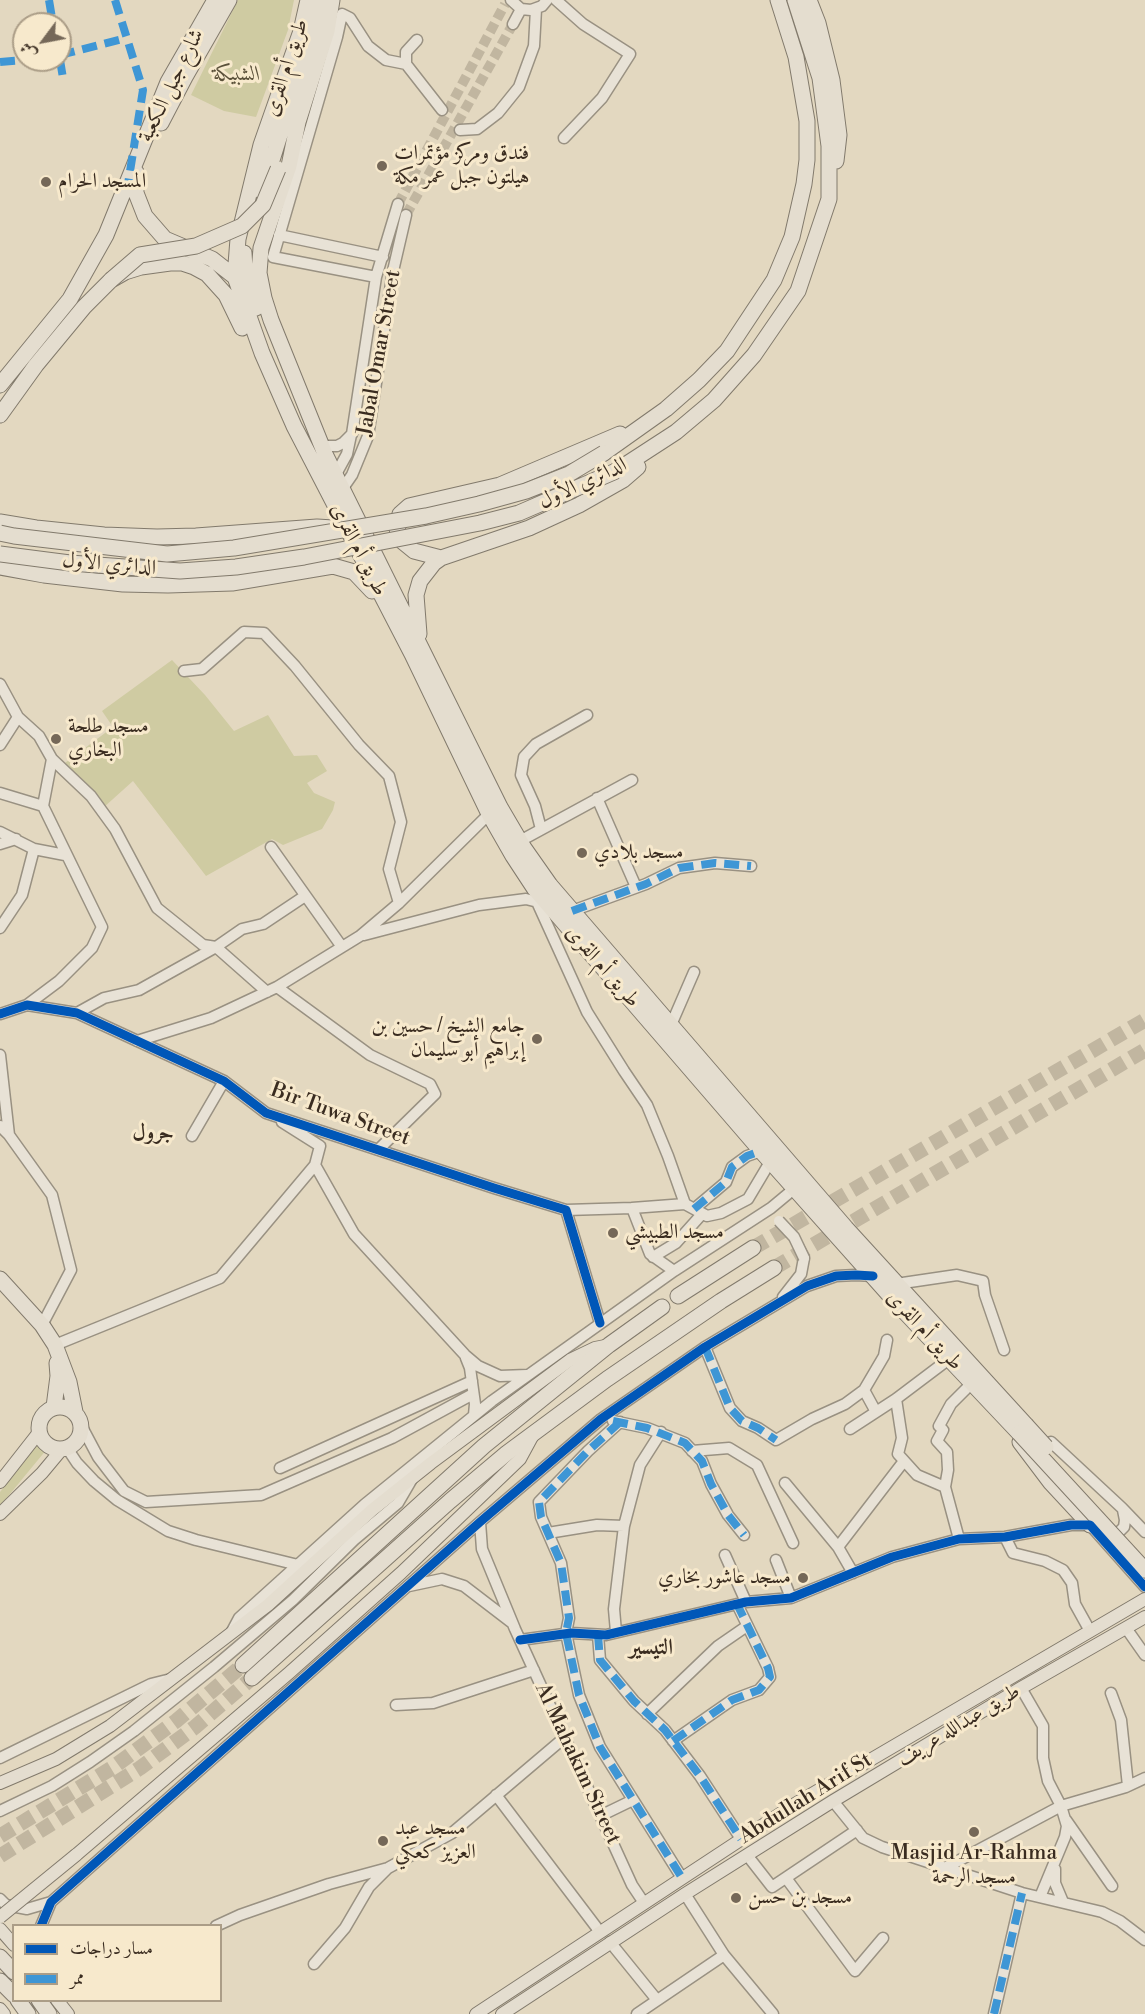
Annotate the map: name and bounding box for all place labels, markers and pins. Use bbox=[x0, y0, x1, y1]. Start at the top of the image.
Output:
place label: فندق ومركز مؤتمرات هيلتون جبل عمر مكة bbox=[394, 141, 529, 191]
marker: فندق ومركز مؤتمرات هيلتون جبل عمر مكة bbox=[375, 159, 389, 173]
place label: المسجد الحرام bbox=[58, 169, 146, 195]
marker: المسجد الحرام bbox=[39, 175, 53, 189]
place label: مسجد طلحة البخاري bbox=[68, 714, 149, 764]
marker: مسجد طلحة البخاري bbox=[49, 732, 63, 746]
place label: مسجد بلادي bbox=[594, 840, 684, 866]
marker: مسجد بلادي bbox=[575, 846, 589, 860]
place label: جامع الشيخ / حسين بن إبراهيم أبو سليمان bbox=[372, 1014, 525, 1064]
marker: جامع الشيخ / حسين بن إبراهيم أبو سليمان bbox=[530, 1032, 544, 1046]
place label: مسجد الطبيشي bbox=[625, 1220, 724, 1246]
marker: مسجد الطبيشي bbox=[606, 1226, 620, 1240]
place label: مسجد عاشور بخاري bbox=[658, 1565, 791, 1591]
marker: مسجد عاشور بخاري bbox=[796, 1571, 810, 1585]
place label: مسجد عبد العزيز كعكي bbox=[395, 1816, 476, 1866]
marker: Masjid Ar-Rahma مسجد الرحمة bbox=[967, 1825, 981, 1839]
marker: مسجد عبد العزيز كعكي bbox=[376, 1834, 390, 1848]
place label: Masjid Ar-Rahma مسجد الرحمة bbox=[891, 1841, 1057, 1891]
place label: مسجد بن حسن bbox=[748, 1885, 852, 1911]
marker: مسجد بن حسن bbox=[729, 1891, 743, 1905]

